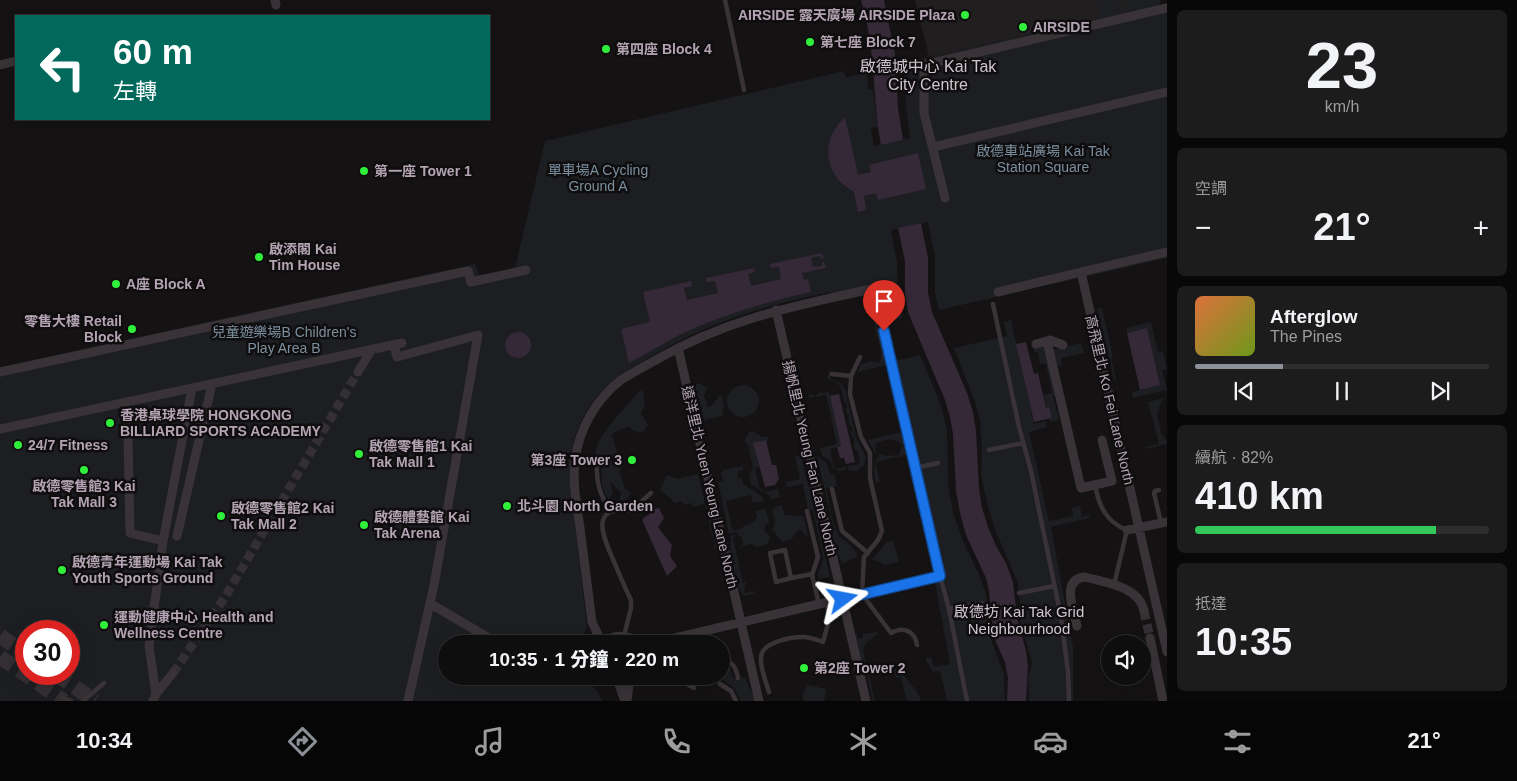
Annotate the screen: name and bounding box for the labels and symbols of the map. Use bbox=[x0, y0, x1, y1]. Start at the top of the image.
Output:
place label: AIRSIDE 露天廣場 AIRSIDE Plaza bbox=[738, 7, 955, 23]
marker: AIRSIDE 露天廣場 AIRSIDE Plaza bbox=[959, 9, 971, 21]
place label: AIRSIDE bbox=[1033, 19, 1090, 35]
marker: AIRSIDE bbox=[1017, 21, 1029, 33]
place label: 第七座 Block 7 bbox=[820, 34, 916, 50]
marker: 第七座 Block 7 bbox=[804, 36, 816, 48]
place label: 第四座 Block 4 bbox=[616, 41, 712, 57]
marker: 第四座 Block 4 bbox=[600, 43, 612, 55]
district label: 啟德城中心 Kai Tak City Centre bbox=[860, 58, 997, 93]
park label: 啟德車站廣場 Kai Tak Station Square bbox=[976, 143, 1111, 175]
park label: 單車場A Cycling Ground A bbox=[548, 162, 648, 194]
place label: 第一座 Tower 1 bbox=[374, 163, 472, 179]
marker: 第一座 Tower 1 bbox=[358, 165, 370, 177]
place label: 啟添閣 Kai Tim House bbox=[269, 241, 341, 273]
marker: 啟添閣 Kai Tim House bbox=[253, 251, 265, 263]
place label: A座 Block A bbox=[126, 276, 206, 292]
marker: A座 Block A bbox=[110, 278, 122, 290]
pin bbox=[863, 280, 905, 331]
place label: 零售大樓 Retail Block bbox=[24, 313, 122, 345]
street label: 高飛里北 Ko Fei Lane North bbox=[1083, 314, 1137, 486]
marker: 零售大樓 Retail Block bbox=[126, 323, 138, 335]
park label: 兒童遊樂場B Children's Play Area B bbox=[211, 324, 357, 356]
street label: 揚帆里北 Yeung Fan Lane North bbox=[780, 359, 840, 557]
street label: 遠洋里北 Yuen Yeung Lane North bbox=[679, 384, 741, 590]
place label: 香港桌球學院 HONGKONG BILLIARD SPORTS ACADEMY bbox=[120, 407, 322, 439]
marker: 香港桌球學院 HONGKONG BILLIARD SPORTS ACADEMY bbox=[104, 417, 116, 429]
place label: 24/7 Fitness bbox=[28, 437, 108, 453]
place label: 啟德零售館1 Kai Tak Mall 1 bbox=[369, 438, 472, 470]
marker: 24/7 Fitness bbox=[12, 439, 24, 451]
marker: 啟德零售館1 Kai Tak Mall 1 bbox=[353, 448, 365, 460]
place label: 第3座 Tower 3 bbox=[530, 452, 622, 468]
marker: 第3座 Tower 3 bbox=[626, 454, 638, 466]
marker: 啟德零售館3 Kai Tak Mall 3 bbox=[78, 464, 90, 476]
place label: 啟德零售館3 Kai Tak Mall 3 bbox=[32, 478, 136, 510]
place label: 北斗園 North Garden bbox=[517, 498, 653, 514]
place label: 啟德零售館2 Kai Tak Mall 2 bbox=[231, 500, 334, 532]
marker: 北斗園 North Garden bbox=[501, 500, 513, 512]
place label: 啟德體藝館 Kai Tak Arena bbox=[374, 509, 470, 541]
marker: 啟德零售館2 Kai Tak Mall 2 bbox=[215, 510, 227, 522]
marker: 啟德體藝館 Kai Tak Arena bbox=[358, 519, 370, 531]
place label: 啟德青年運動場 Kai Tak Youth Sports Ground bbox=[72, 554, 223, 586]
marker: 啟德青年運動場 Kai Tak Youth Sports Ground bbox=[56, 564, 68, 576]
position arrow bbox=[816, 572, 868, 624]
district label: 啟德坊 Kai Tak Grid Neighbourhood bbox=[954, 603, 1084, 637]
place label: 運動健康中心 Health and Wellness Centre bbox=[114, 609, 273, 641]
marker: 運動健康中心 Health and Wellness Centre bbox=[98, 619, 110, 631]
speed limit sign: 30 bbox=[15, 620, 80, 685]
place label: 第2座 Tower 2 bbox=[814, 660, 906, 676]
marker: 第2座 Tower 2 bbox=[798, 662, 810, 674]

